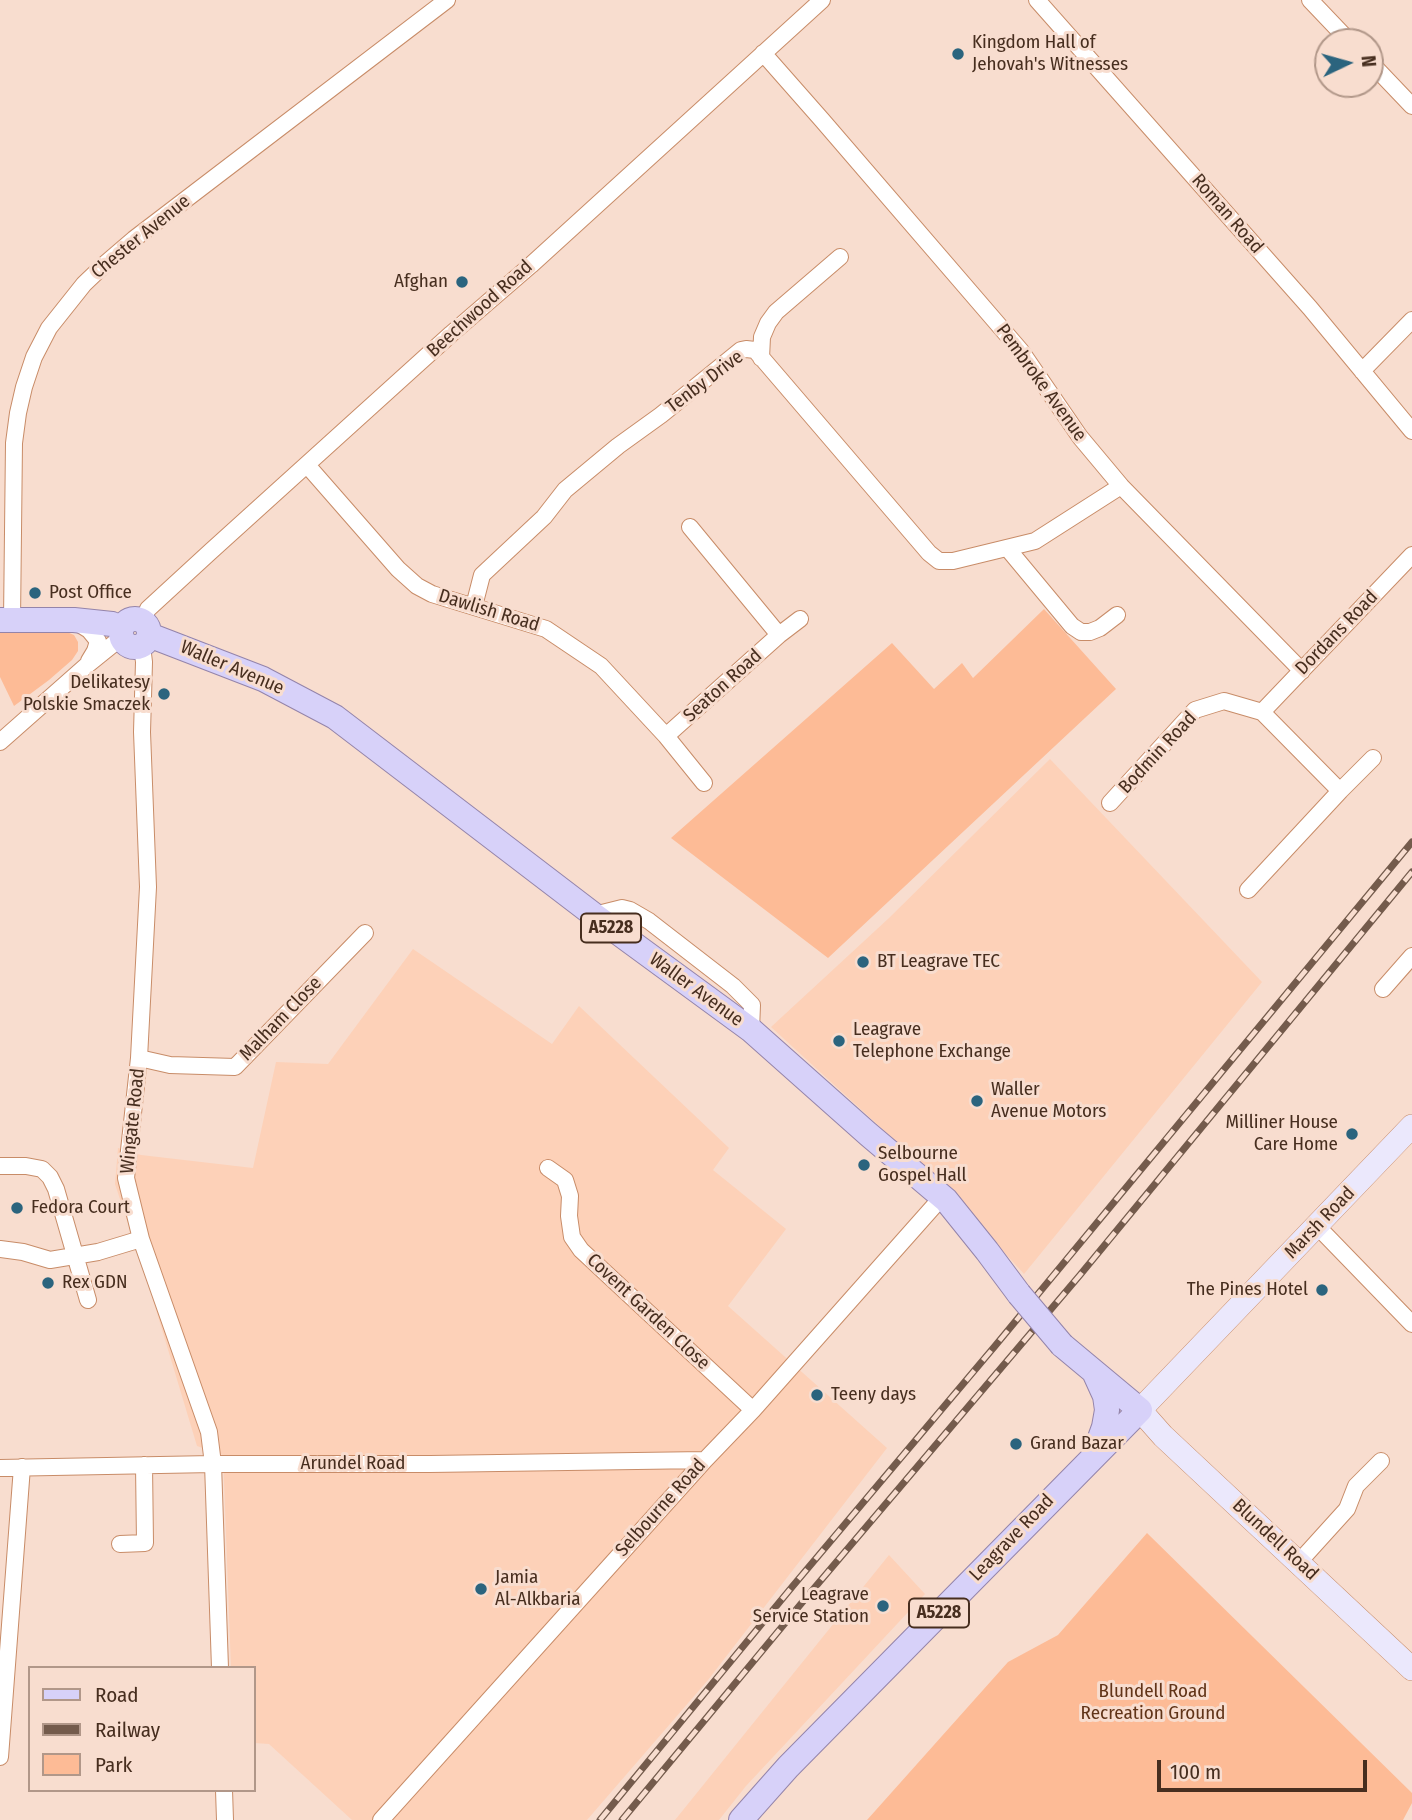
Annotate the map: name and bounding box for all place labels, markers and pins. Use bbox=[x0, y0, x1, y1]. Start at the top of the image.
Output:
place label: Kingdom Hall of Jehovah's Witnesses bbox=[972, 32, 1128, 76]
marker: Kingdom Hall of Jehovah's Witnesses bbox=[950, 46, 966, 62]
place label: Afghan bbox=[394, 271, 448, 293]
marker: Afghan bbox=[454, 274, 470, 290]
place label: Post Office bbox=[49, 582, 132, 604]
marker: Post Office bbox=[27, 585, 43, 601]
place label: Delikatesy Polskie Smaczek bbox=[23, 672, 150, 716]
marker: Delikatesy Polskie Smaczek bbox=[156, 686, 172, 702]
place label: BT Leagrave TEC bbox=[877, 951, 1000, 973]
marker: BT Leagrave TEC bbox=[855, 954, 871, 970]
place label: Leagrave Telephone Exchange bbox=[853, 1019, 1011, 1063]
marker: Leagrave Telephone Exchange bbox=[831, 1033, 847, 1049]
place label: Waller Avenue Motors bbox=[991, 1079, 1106, 1123]
marker: Waller Avenue Motors bbox=[969, 1093, 985, 1109]
place label: Milliner House Care Home bbox=[1225, 1112, 1338, 1156]
marker: Milliner House Care Home bbox=[1344, 1126, 1360, 1142]
place label: Selbourne Gospel Hall bbox=[878, 1143, 967, 1187]
marker: Selbourne Gospel Hall bbox=[856, 1157, 872, 1173]
place label: Fedora Court bbox=[31, 1197, 130, 1219]
marker: Fedora Court bbox=[9, 1200, 25, 1216]
place label: Rex GDN bbox=[62, 1272, 128, 1294]
marker: Rex GDN bbox=[40, 1275, 56, 1291]
place label: The Pines Hotel bbox=[1187, 1279, 1308, 1301]
marker: The Pines Hotel bbox=[1314, 1282, 1330, 1298]
place label: Teeny days bbox=[831, 1384, 916, 1406]
marker: Teeny days bbox=[809, 1387, 825, 1403]
place label: Grand Bazar bbox=[1030, 1433, 1124, 1455]
marker: Grand Bazar bbox=[1008, 1436, 1024, 1452]
place label: Jamia Al-Alkbaria bbox=[495, 1567, 580, 1611]
marker: Jamia Al-Alkbaria bbox=[473, 1581, 489, 1597]
place label: Leagrave Service Station bbox=[753, 1584, 869, 1628]
marker: Leagrave Service Station bbox=[875, 1598, 891, 1614]

